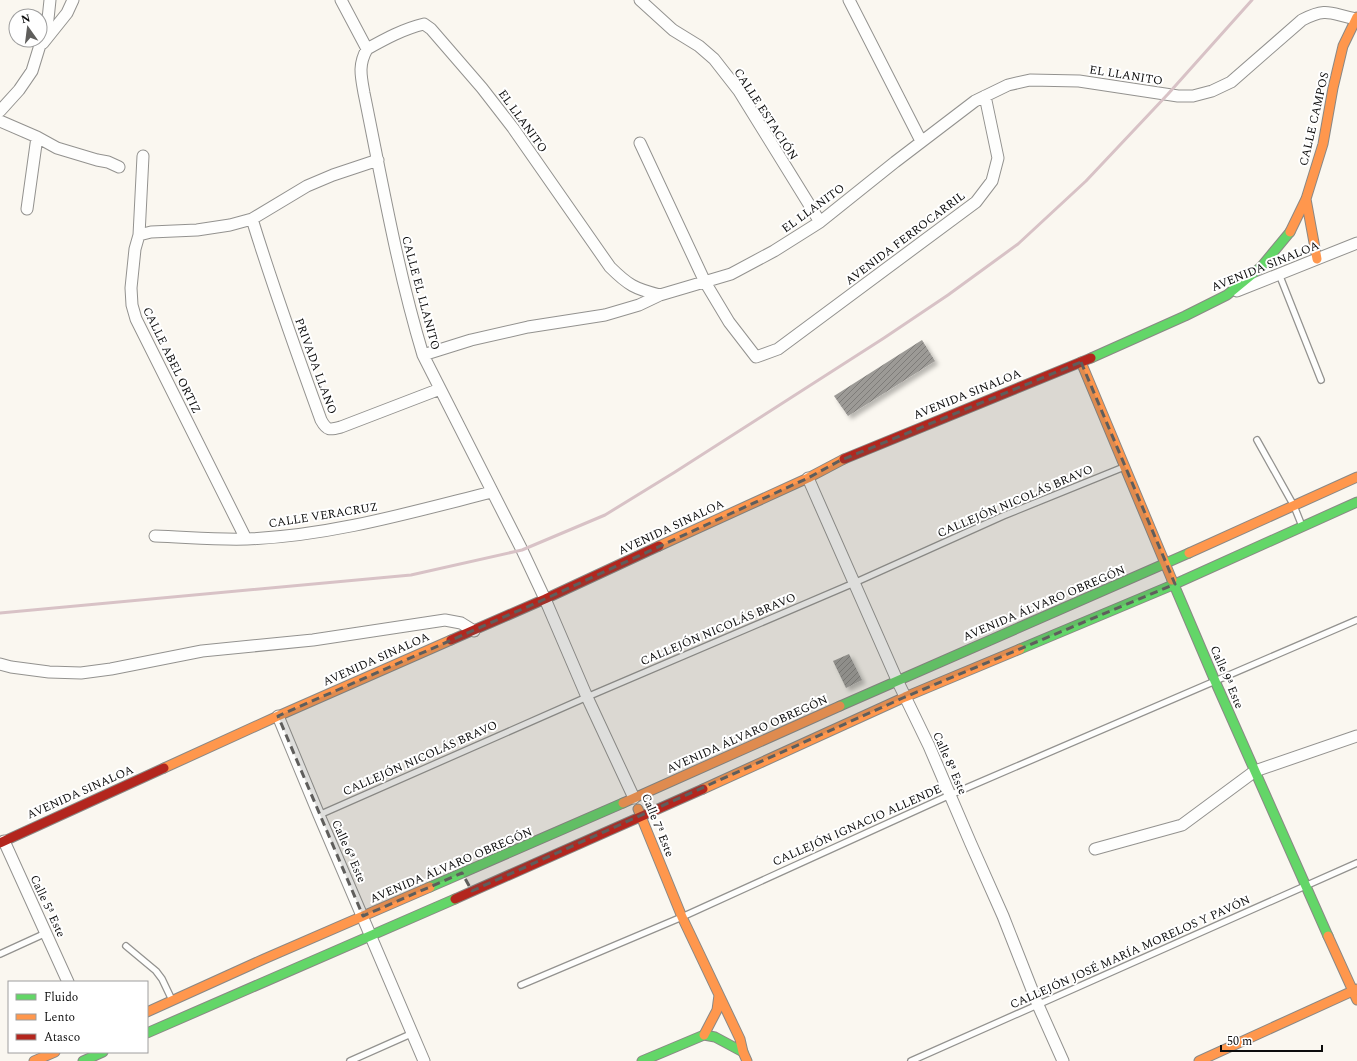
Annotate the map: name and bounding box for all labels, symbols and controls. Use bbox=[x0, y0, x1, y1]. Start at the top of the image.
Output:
north arrow bbox=[8, 8, 48, 48]
text: N bbox=[19, 9, 32, 28]
street label: EL LLANITO bbox=[1088, 60, 1164, 91]
street label: CALLE ESTACIÓN bbox=[729, 64, 803, 164]
street label: CALLE CAMPOS bbox=[1294, 70, 1335, 168]
street label: EL LLANITO bbox=[493, 86, 552, 157]
street label: EL LLANITO bbox=[778, 179, 849, 238]
street label: AVENIDA FERROCARRIL bbox=[841, 187, 969, 290]
street label: CALLE EL LLANITO bbox=[396, 234, 445, 352]
street label: AVENIDA SINALOA bbox=[1208, 236, 1322, 297]
street label: CALLE ABEL ORTIZ bbox=[137, 304, 206, 417]
street label: PRIVADA LLANO bbox=[289, 315, 342, 417]
street label: AVENIDA SINALOA bbox=[910, 364, 1024, 425]
street label: CALLEJÓN NICOLÁS BRAVO bbox=[934, 460, 1096, 543]
street label: AVENIDA SINALOA bbox=[615, 495, 727, 560]
street label: CALLE VERACRUZ bbox=[267, 497, 379, 534]
street label: AVENIDA ÁLVARO OBREGÓN bbox=[960, 561, 1128, 646]
street label: CALLEJÓN NICOLÁS BRAVO bbox=[637, 588, 799, 671]
street label: AVENIDA SINALOA bbox=[320, 627, 433, 692]
street label: Calle 9ª Este bbox=[1205, 643, 1248, 712]
street label: AVENIDA ÁLVARO OBREGÓN bbox=[663, 690, 831, 779]
street label: CALLEJÓN NICOLÁS BRAVO bbox=[340, 716, 501, 801]
street label: Calle 8ª Este bbox=[927, 729, 972, 798]
street label: AVENIDA SINALOA bbox=[24, 760, 137, 825]
street label: CALLEJÓN IGNACIO ALLENDE bbox=[770, 779, 945, 871]
street label: Calle 7ª Este bbox=[636, 791, 679, 860]
street label: Calle 6ª Este bbox=[326, 817, 371, 886]
street label: AVENIDA ÁLVARO OBREGÓN bbox=[367, 823, 535, 908]
street label: Calle 5ª Este bbox=[25, 872, 70, 941]
street label: CALLEJÓN JOSÉ MARÍA MORELOS Y PAVÓN bbox=[1007, 891, 1254, 1014]
legend bbox=[8, 981, 148, 1053]
text: Fluido bbox=[44, 988, 78, 1007]
text: Lento bbox=[44, 1008, 75, 1027]
scale bar bbox=[1221, 1027, 1322, 1053]
text: Atasco bbox=[44, 1028, 80, 1047]
text: 50 m bbox=[1227, 1032, 1252, 1051]

